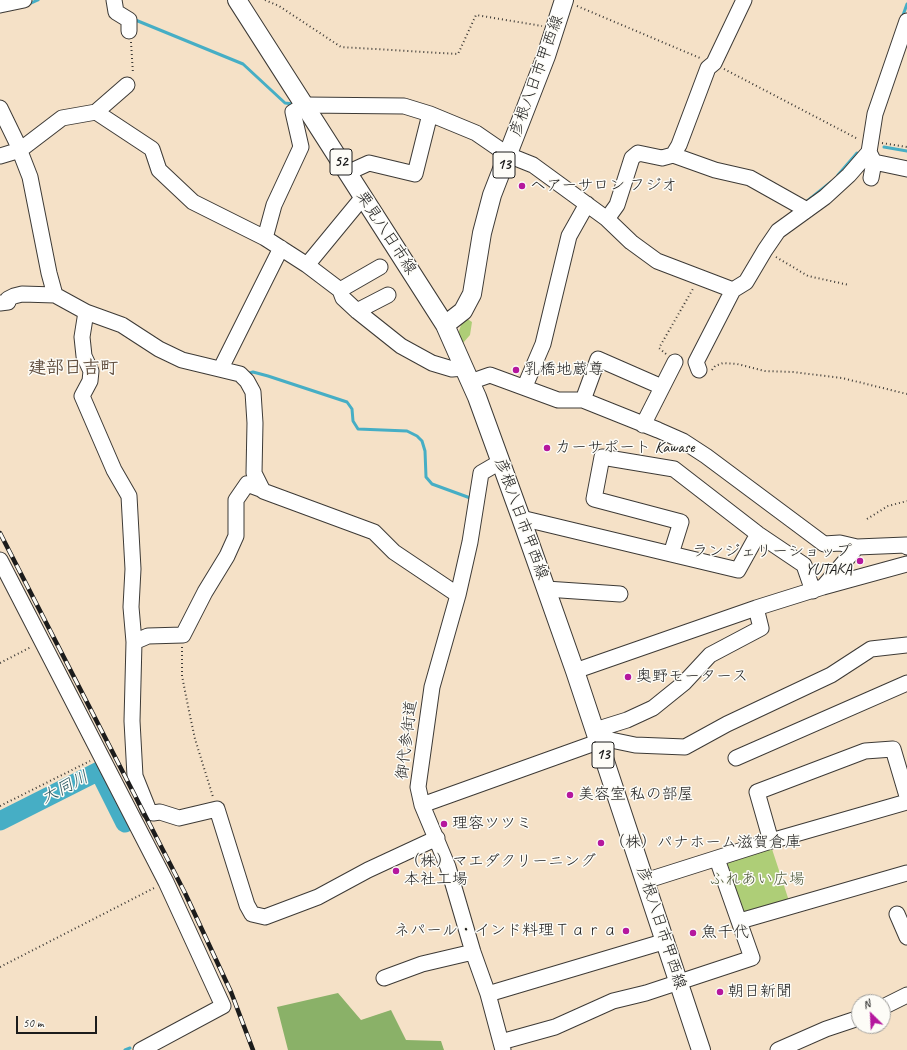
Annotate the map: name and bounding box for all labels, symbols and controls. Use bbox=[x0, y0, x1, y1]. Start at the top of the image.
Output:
street label: 彦根八日市甲西線 bbox=[506, 13, 568, 139]
road number: 52 bbox=[330, 149, 352, 175]
road number: 13 bbox=[493, 152, 515, 178]
place label: ヘアーサロン フジオ bbox=[530, 176, 677, 196]
marker: ヘアーサロン フジオ bbox=[517, 181, 527, 191]
street label: 栗見八日市線 bbox=[352, 188, 420, 278]
district label: 建部日吉町 bbox=[28, 357, 118, 379]
place label: 乳橋地蔵尊 bbox=[524, 360, 604, 380]
marker: 乳橋地蔵尊 bbox=[511, 365, 521, 375]
place label: カーサポート Kawase bbox=[555, 438, 694, 458]
marker: カーサポート Kawase bbox=[542, 443, 552, 453]
street label: 彦根八日市甲西線 bbox=[490, 456, 552, 582]
place label: ランジェリーショップ YUTAKA bbox=[692, 542, 852, 580]
marker: ランジェリーショップ YUTAKA bbox=[855, 556, 865, 566]
place label: 奥野モータース bbox=[636, 667, 748, 687]
marker: 奥野モータース bbox=[623, 672, 633, 682]
street label: 御代参街道 bbox=[393, 699, 421, 781]
road number: 13 bbox=[592, 742, 614, 768]
water label: 大同川 bbox=[38, 767, 92, 809]
place label: 美容室 私の部屋 bbox=[578, 785, 694, 805]
marker: 美容室 私の部屋 bbox=[565, 790, 575, 800]
place label: 理容ツツミ bbox=[452, 814, 532, 834]
marker: 理容ツツミ bbox=[439, 819, 449, 829]
place label: （株）パナホーム滋賀倉庫 bbox=[609, 833, 801, 853]
marker: （株）パナホーム滋賀倉庫 bbox=[596, 838, 606, 848]
place label: （株）マエダクリーニング 本社工場 bbox=[404, 852, 596, 890]
street label: 彦根八日市甲西線 bbox=[632, 864, 690, 992]
marker: （株）マエダクリーニング 本社工場 bbox=[391, 866, 401, 876]
park label: ふれあい広場 bbox=[709, 870, 805, 890]
place label: ネパール・インド料理Ｔａｒａ bbox=[394, 921, 618, 941]
place label: 魚千代 bbox=[701, 923, 749, 943]
marker: ネパール・インド料理Ｔａｒａ bbox=[621, 926, 631, 936]
marker: 魚千代 bbox=[688, 928, 698, 938]
place label: 朝日新聞 bbox=[728, 982, 792, 1002]
marker: 朝日新聞 bbox=[715, 987, 725, 997]
north arrow bbox=[851, 994, 891, 1034]
text: N bbox=[861, 996, 872, 1012]
scale bar bbox=[18, 1008, 99, 1034]
text: 50 m bbox=[23, 1015, 43, 1031]

